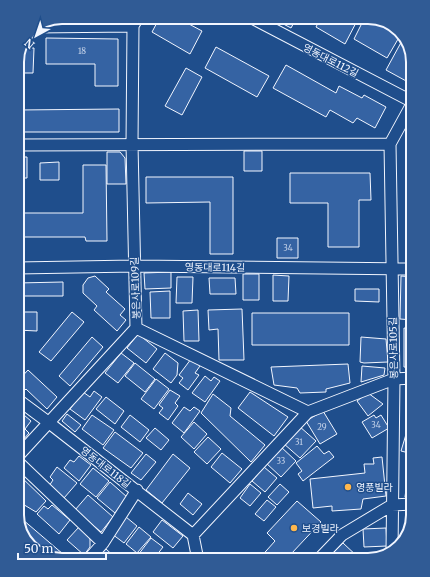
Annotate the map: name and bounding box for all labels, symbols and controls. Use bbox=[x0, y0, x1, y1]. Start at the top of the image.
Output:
north arrow bbox=[16, 16, 56, 56]
text: N bbox=[22, 35, 37, 52]
street label: 영동대로112길 bbox=[301, 41, 361, 80]
house number: 18 bbox=[78, 46, 86, 56]
house number: 34 bbox=[283, 243, 293, 253]
street label: 봉은사로109길 bbox=[128, 256, 143, 319]
street label: 영동대로114길 bbox=[185, 260, 245, 275]
street label: 봉은사로105길 bbox=[386, 317, 401, 379]
house number: 34 bbox=[371, 420, 381, 430]
house number: 29 bbox=[317, 422, 327, 432]
house number: 31 bbox=[295, 437, 303, 447]
street label: 영동대로118길 bbox=[78, 444, 133, 491]
house number: 33 bbox=[277, 456, 286, 466]
place label: 영풍빌라 bbox=[356, 481, 394, 494]
marker: 영풍빌라 bbox=[343, 482, 353, 492]
place label: 보경빌라 bbox=[302, 522, 340, 535]
marker: 보경빌라 bbox=[289, 523, 299, 533]
scale bar bbox=[18, 535, 106, 561]
text: 50 m bbox=[24, 541, 53, 556]

